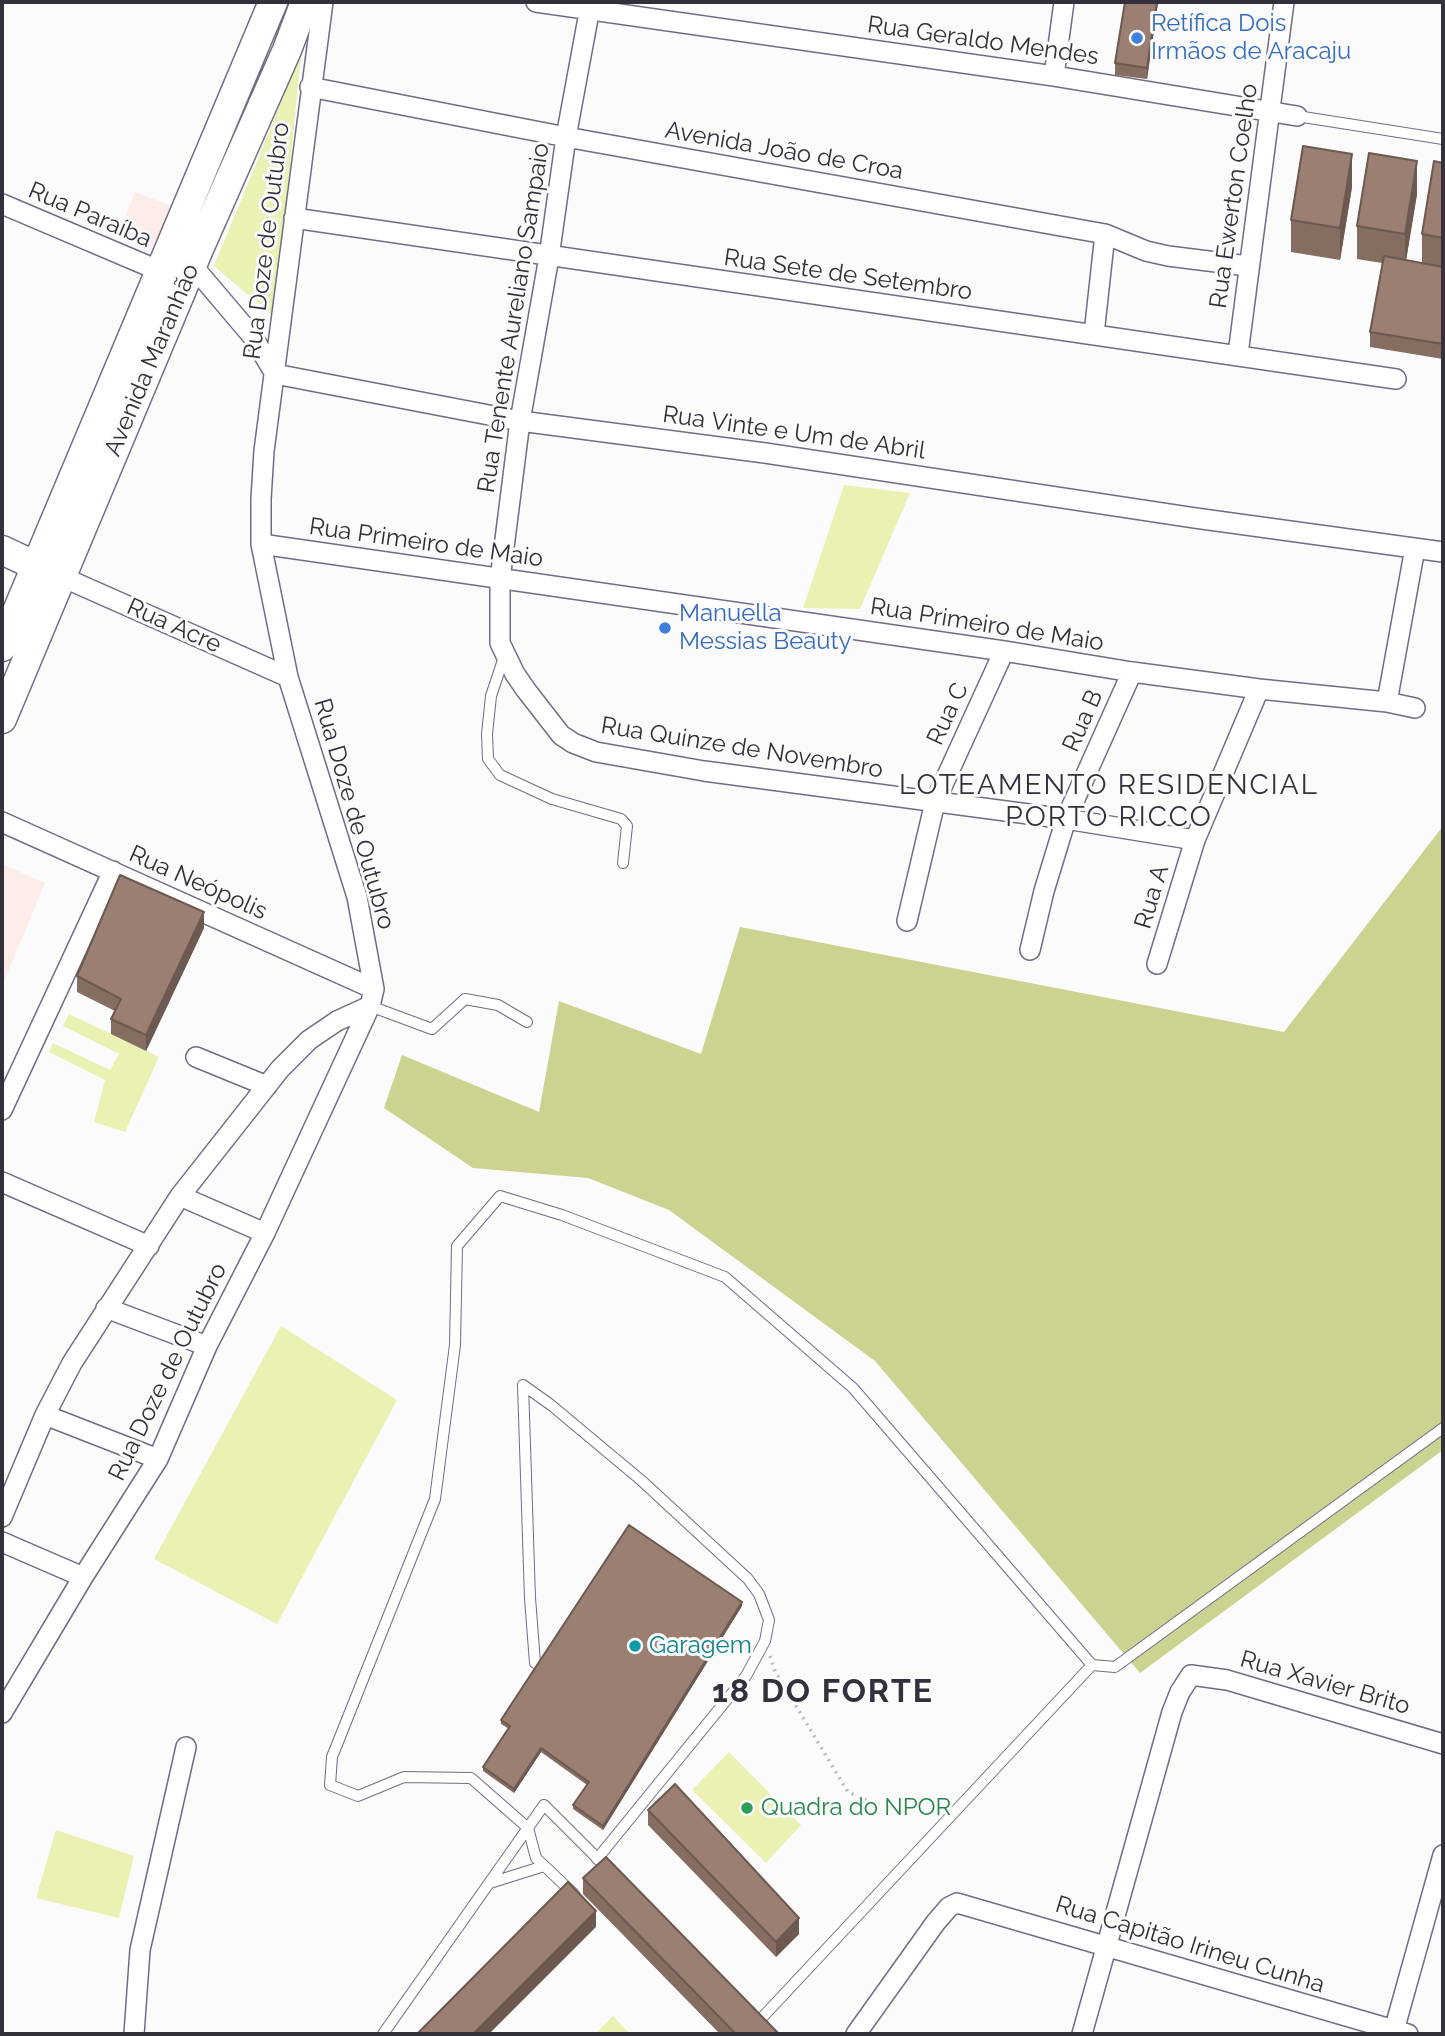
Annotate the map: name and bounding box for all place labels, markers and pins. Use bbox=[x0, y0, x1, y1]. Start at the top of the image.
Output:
place label: Retífica Dois Irmãos de Aracaju bbox=[1151, 10, 1351, 66]
marker: Retífica Dois Irmãos de Aracaju bbox=[1129, 30, 1145, 46]
place label: Manuella Messias Beauty bbox=[679, 600, 852, 656]
marker: Manuella Messias Beauty bbox=[657, 620, 673, 636]
place label: Garagem bbox=[649, 1632, 752, 1660]
marker: Garagem bbox=[627, 1638, 643, 1654]
place label: Quadra do NPOR bbox=[761, 1794, 951, 1822]
marker: Quadra do NPOR bbox=[739, 1800, 755, 1816]

